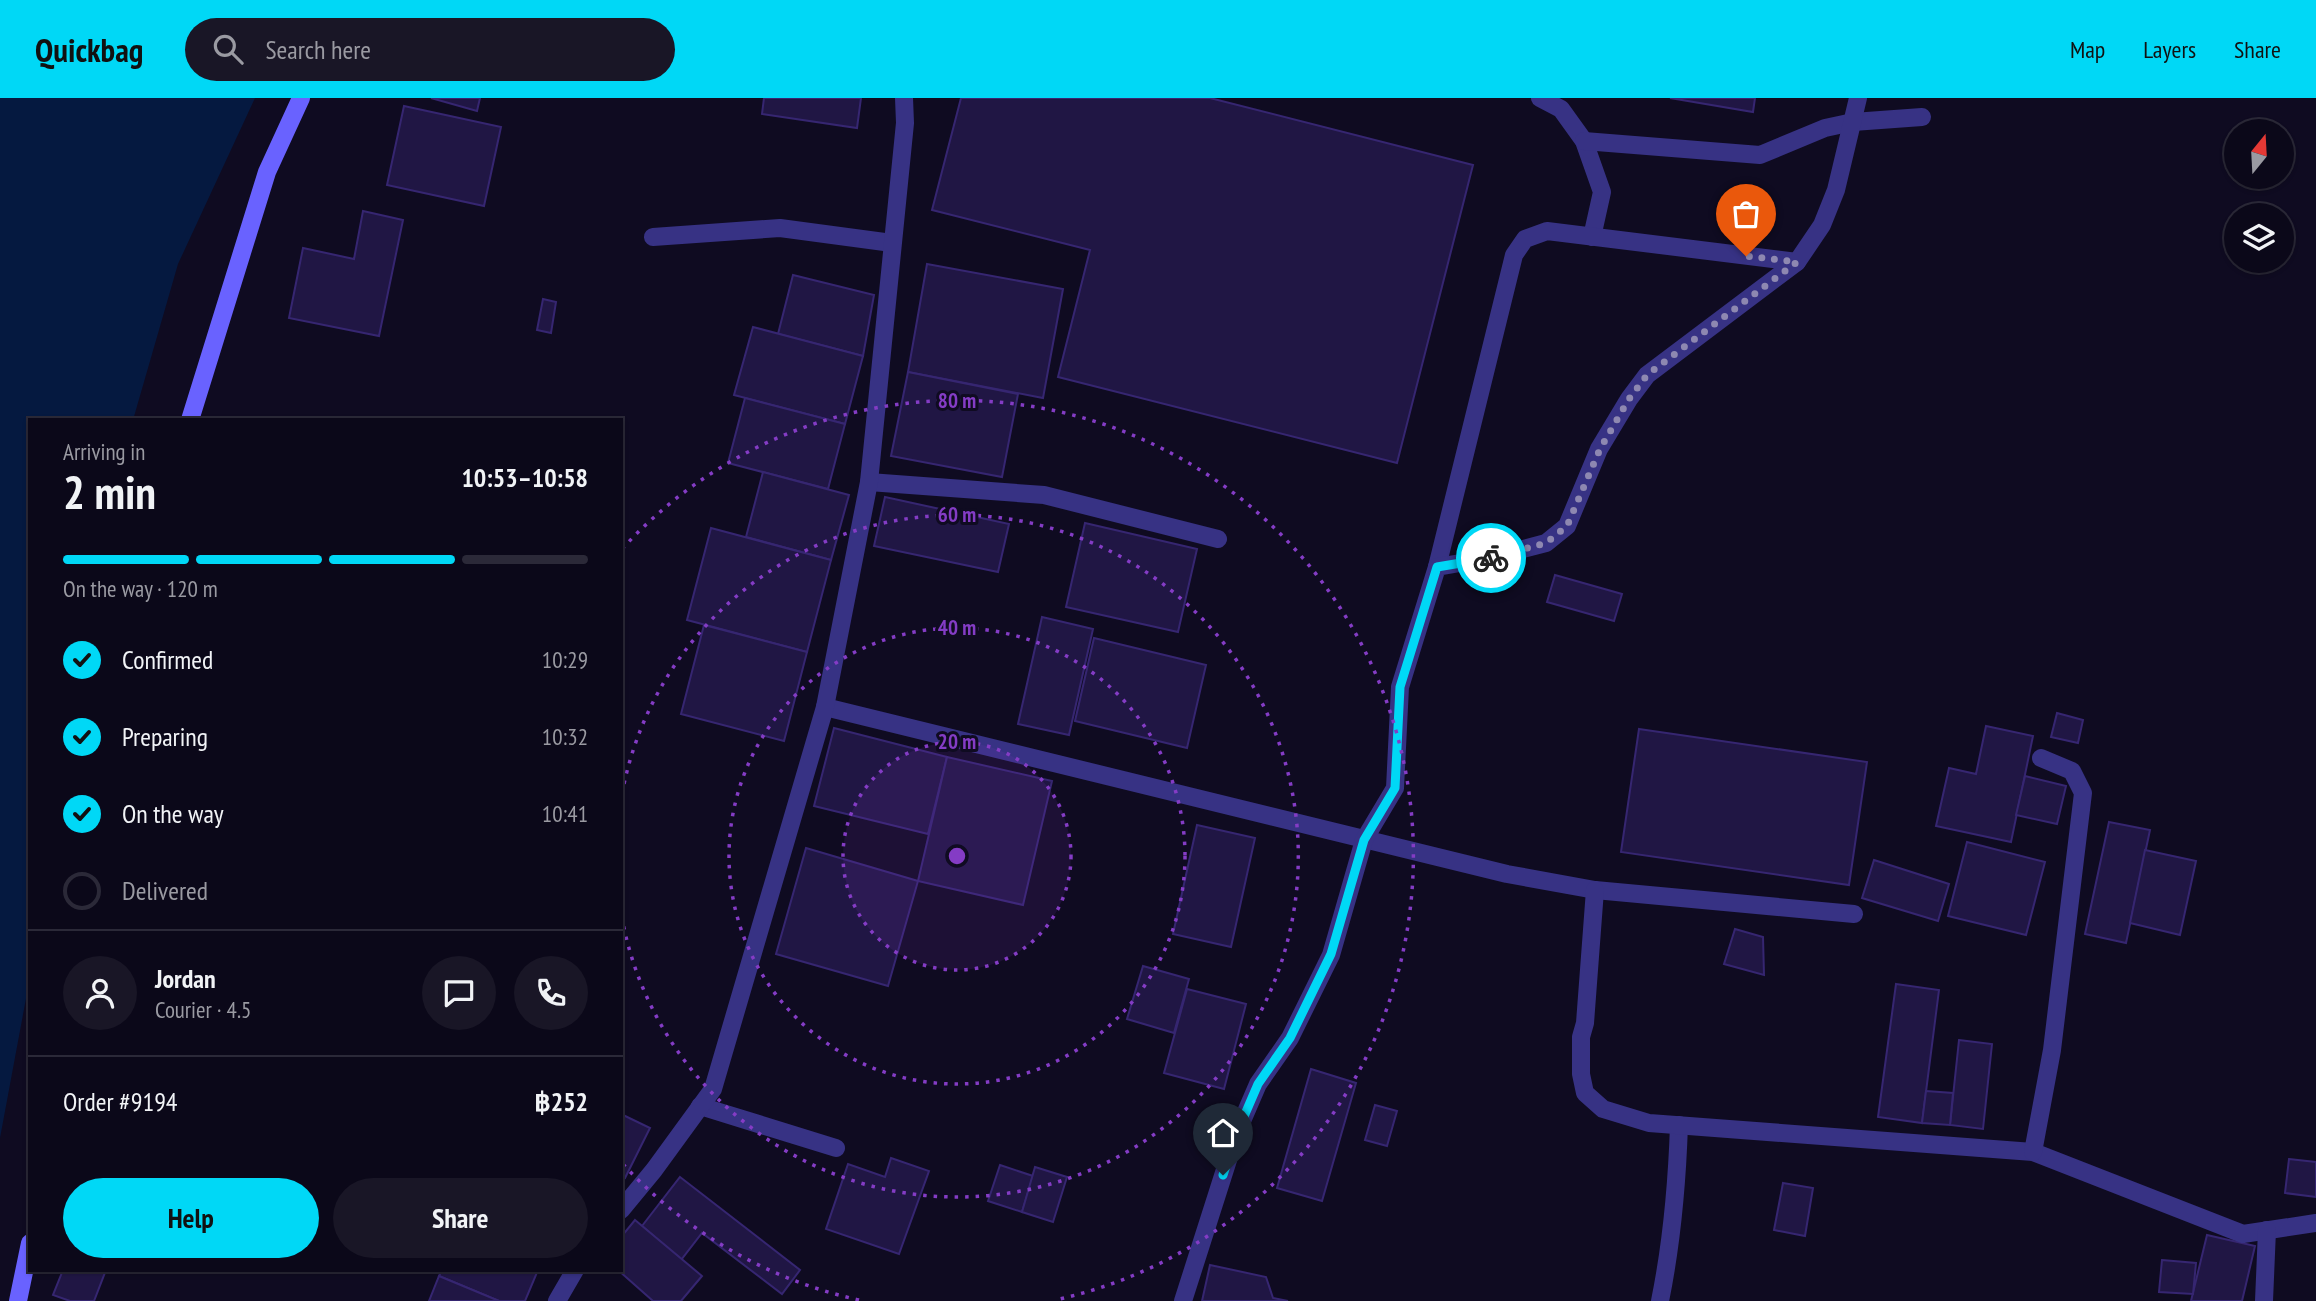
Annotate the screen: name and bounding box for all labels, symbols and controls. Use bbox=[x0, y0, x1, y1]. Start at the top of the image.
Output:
search box bbox=[185, 18, 675, 81]
text: Quickbag bbox=[35, 28, 143, 71]
icon: search bbox=[209, 30, 247, 68]
text: Search here bbox=[265, 33, 371, 66]
text: Map bbox=[2070, 34, 2105, 65]
text: Layers bbox=[2143, 34, 2196, 65]
text: Share bbox=[2234, 34, 2281, 65]
north arrow bbox=[2224, 119, 2294, 189]
map controls bbox=[2224, 119, 2294, 273]
pin bbox=[1716, 184, 1776, 256]
icon: bag bbox=[1727, 195, 1765, 233]
button: layers bbox=[2224, 203, 2294, 273]
text: 80 m bbox=[938, 387, 976, 414]
text: Arriving in bbox=[63, 437, 145, 466]
text: 10:53–10:58 bbox=[461, 461, 588, 494]
text: 2 min bbox=[63, 462, 156, 522]
text: 60 m bbox=[938, 501, 976, 528]
courier bbox=[1456, 523, 1526, 593]
icon: bike bbox=[1472, 539, 1510, 577]
text: On the way · 120 m bbox=[63, 574, 218, 603]
text: 40 m bbox=[938, 614, 976, 641]
icon: check bbox=[63, 641, 101, 679]
text: Confirmed bbox=[122, 643, 213, 676]
text: 10:29 bbox=[542, 645, 588, 674]
icon: check bbox=[63, 718, 101, 756]
text: Preparing bbox=[122, 720, 208, 753]
text: 10:32 bbox=[542, 722, 588, 751]
text: 20 m bbox=[938, 728, 976, 755]
icon: check bbox=[63, 795, 101, 833]
text: On the way bbox=[122, 797, 224, 830]
text: 10:41 bbox=[542, 799, 588, 828]
centre of rings bbox=[945, 844, 969, 868]
text: Delivered bbox=[122, 874, 208, 907]
button: person bbox=[63, 956, 137, 1030]
button: chat bbox=[422, 956, 496, 1030]
button: phone bbox=[514, 956, 588, 1030]
text: Jordan bbox=[155, 962, 216, 995]
text: Courier · 4.5 bbox=[155, 995, 251, 1024]
text: Order #9194 bbox=[63, 1085, 178, 1118]
text: ฿252 bbox=[534, 1085, 588, 1118]
pin bbox=[1193, 1103, 1253, 1175]
icon: home bbox=[1204, 1114, 1242, 1152]
button: Help bbox=[63, 1178, 319, 1258]
button: Share bbox=[333, 1178, 588, 1258]

